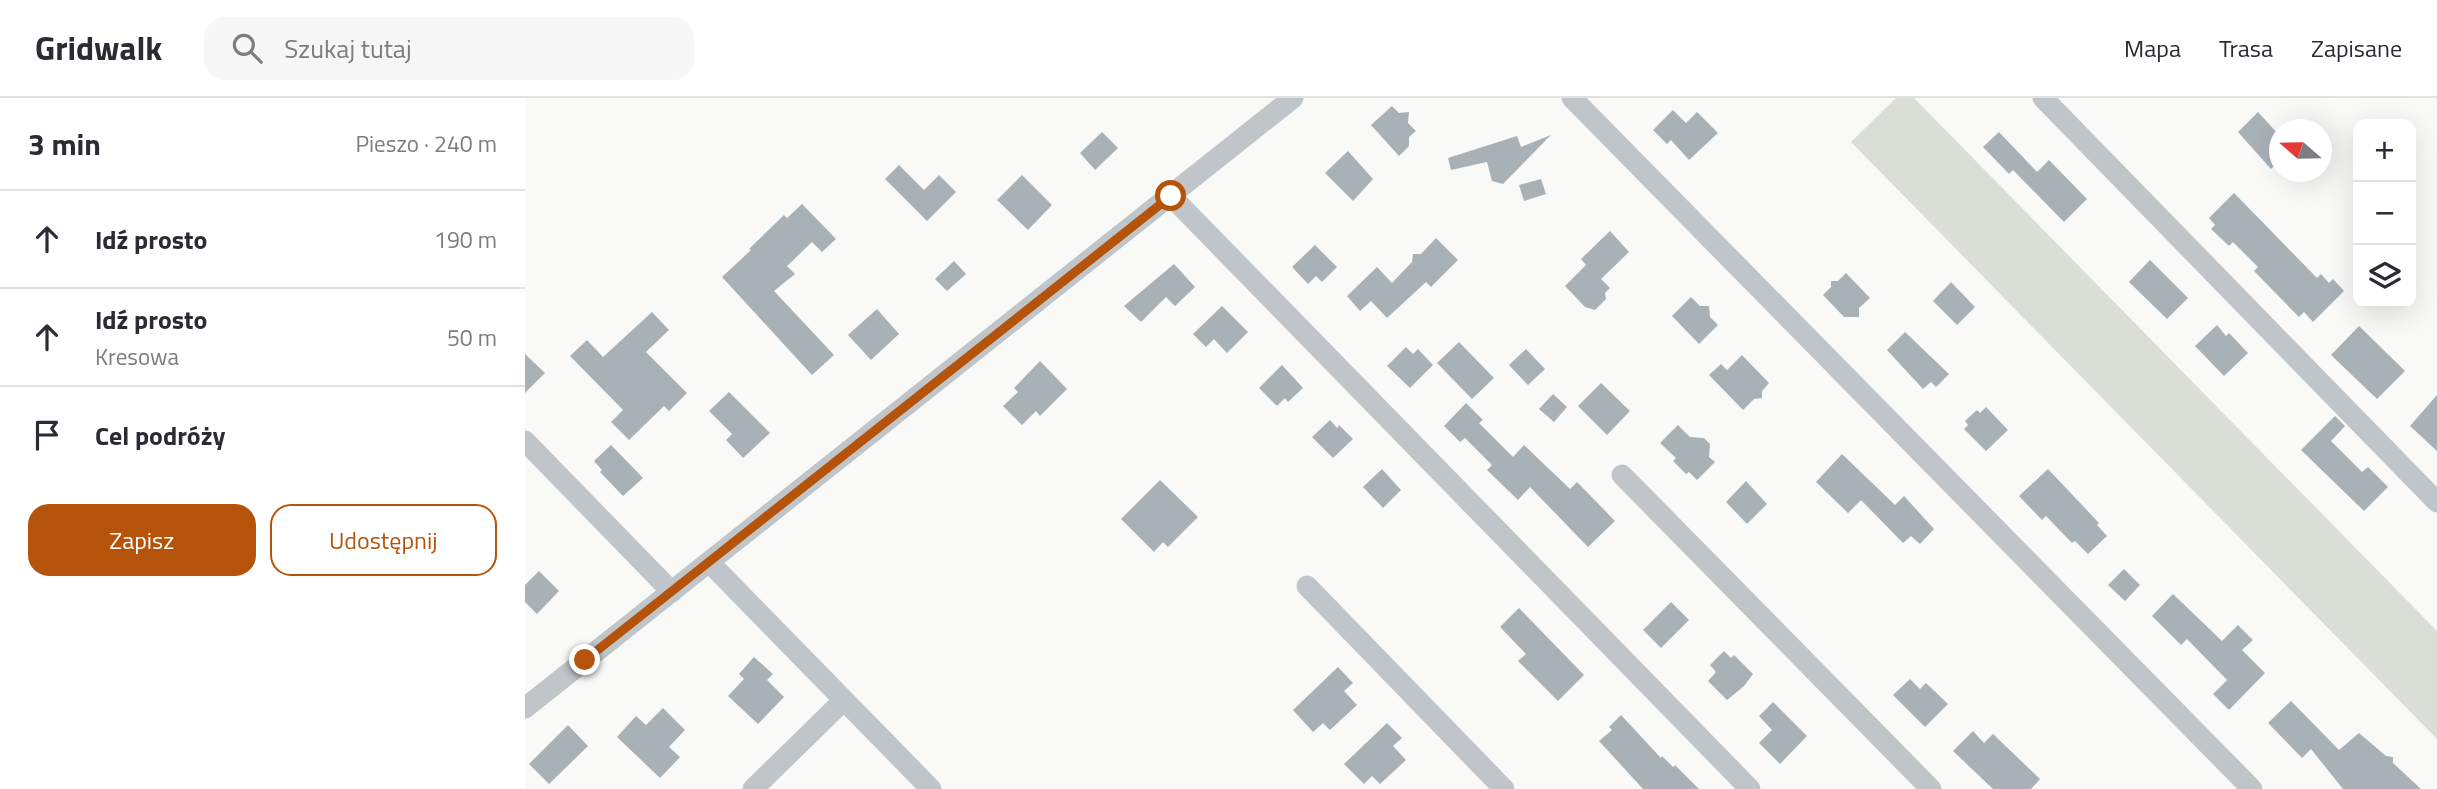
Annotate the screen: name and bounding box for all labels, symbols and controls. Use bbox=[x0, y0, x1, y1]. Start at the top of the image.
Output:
search box bbox=[204, 17, 694, 80]
text: Gridwalk bbox=[35, 23, 162, 73]
icon: search bbox=[228, 29, 266, 67]
text: Szukaj tutaj bbox=[284, 29, 412, 68]
text: Mapa bbox=[2124, 30, 2181, 66]
text: Trasa bbox=[2219, 30, 2273, 66]
text: Zapisane bbox=[2311, 30, 2402, 66]
north arrow bbox=[2269, 119, 2332, 182]
map controls bbox=[2353, 119, 2416, 308]
button: + bbox=[2353, 119, 2416, 182]
text: 3 min bbox=[28, 121, 101, 167]
text: Pieszo · 240 m bbox=[355, 126, 497, 161]
route start bbox=[1155, 180, 1186, 211]
button: − bbox=[2353, 182, 2416, 245]
icon: ahead bbox=[28, 220, 66, 258]
text: Idź prosto bbox=[95, 220, 207, 259]
text: 190 m bbox=[434, 222, 497, 257]
button: layers bbox=[2353, 245, 2416, 308]
text: Idź prosto bbox=[95, 300, 207, 339]
icon: ahead bbox=[28, 318, 66, 356]
text: 50 m bbox=[447, 320, 497, 355]
text: Kresowa bbox=[95, 339, 179, 374]
icon: arrive bbox=[28, 416, 66, 454]
text: Cel podróży bbox=[95, 416, 225, 455]
button: Zapisz bbox=[28, 504, 256, 576]
button: Udostępnij bbox=[270, 504, 497, 576]
route end bbox=[569, 644, 600, 675]

